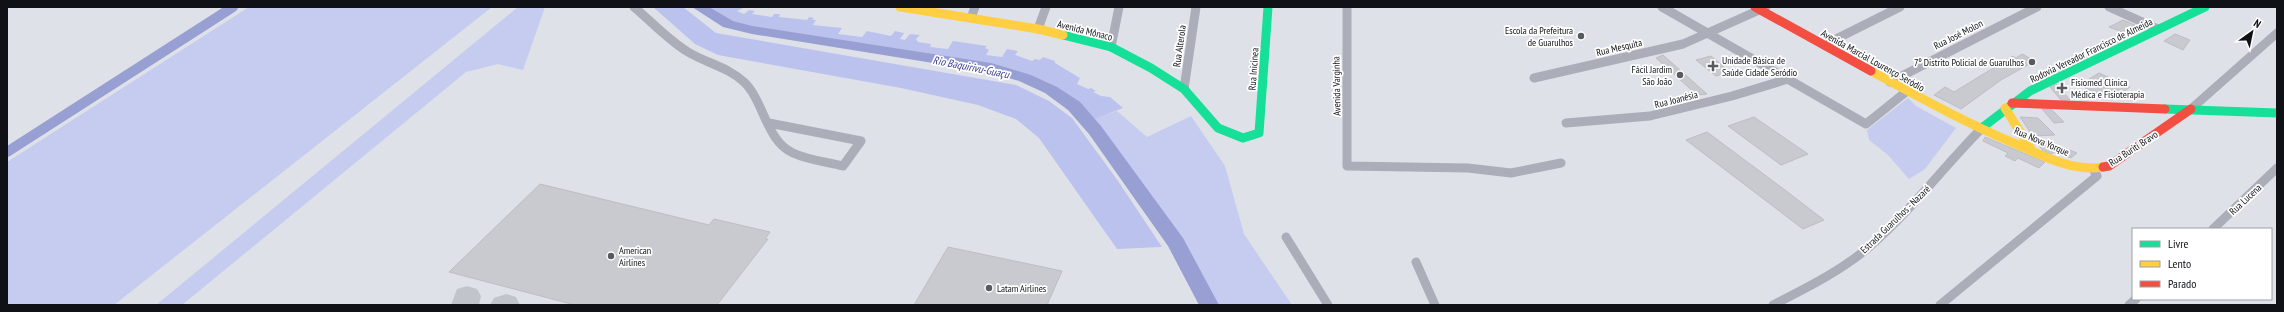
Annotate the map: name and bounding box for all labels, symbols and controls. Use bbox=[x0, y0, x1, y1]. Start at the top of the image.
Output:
north arrow bbox=[2232, 12, 2272, 52]
street label: Rodovia Vereador Francisco de Almeida bbox=[2028, 15, 2155, 86]
text: N bbox=[2251, 16, 2264, 31]
street label: Avenida Mônaco bbox=[1056, 17, 1114, 44]
street label: Rua José Molon bbox=[1932, 17, 1985, 52]
street label: Rua Alterola bbox=[1170, 24, 1189, 68]
place label: Escola da Prefeitura de Guarulhos bbox=[1505, 24, 1574, 49]
street label: Avenida Marcial Lourenço Seródio bbox=[1819, 27, 1927, 94]
marker: Escola da Prefeitura de Guarulhos bbox=[1576, 31, 1586, 41]
street label: Rua Mesquita bbox=[1595, 36, 1643, 59]
street label: Rua Inicinea bbox=[1246, 47, 1261, 91]
water label: Rio Baquirivu-Guaçu bbox=[932, 53, 1011, 81]
place label: Unidade Básica de Saúde Cidade Seródio bbox=[1722, 54, 1797, 79]
street label: Avenida Varginha bbox=[1329, 56, 1344, 116]
place label: 7º Distrito Policial de Guarulhos bbox=[1914, 56, 2025, 69]
marker: 7º Distrito Policial de Guarulhos bbox=[2027, 57, 2037, 67]
marker: Unidade Básica de Saúde Cidade Seródio bbox=[1707, 60, 1719, 72]
place label: Fácil Jardim São João bbox=[1632, 63, 1672, 88]
marker: Fácil Jardim São João bbox=[1675, 70, 1685, 80]
place label: Fisiomed Clínica Médica e Fisioterapia bbox=[2071, 76, 2144, 101]
marker: Fisiomed Clínica Médica e Fisioterapia bbox=[2056, 82, 2068, 94]
street label: Rua Joanésia bbox=[1653, 88, 1699, 111]
street label: Rua Nova Yorque bbox=[2012, 124, 2071, 159]
street label: Rua Buriti Bravo bbox=[2106, 128, 2160, 169]
street label: Rua Lucena bbox=[2226, 181, 2264, 218]
street label: Estrada Guarulhos - Nazaré bbox=[1858, 183, 1933, 256]
legend bbox=[2132, 228, 2272, 300]
text: Livre bbox=[2168, 236, 2189, 251]
place label: American Airlines bbox=[619, 244, 651, 269]
marker: American Airlines bbox=[606, 251, 616, 261]
text: Lento bbox=[2168, 256, 2191, 271]
text: Parado bbox=[2168, 276, 2196, 291]
place label: Latam Airlines bbox=[997, 282, 1047, 295]
marker: Latam Airlines bbox=[984, 283, 994, 293]

